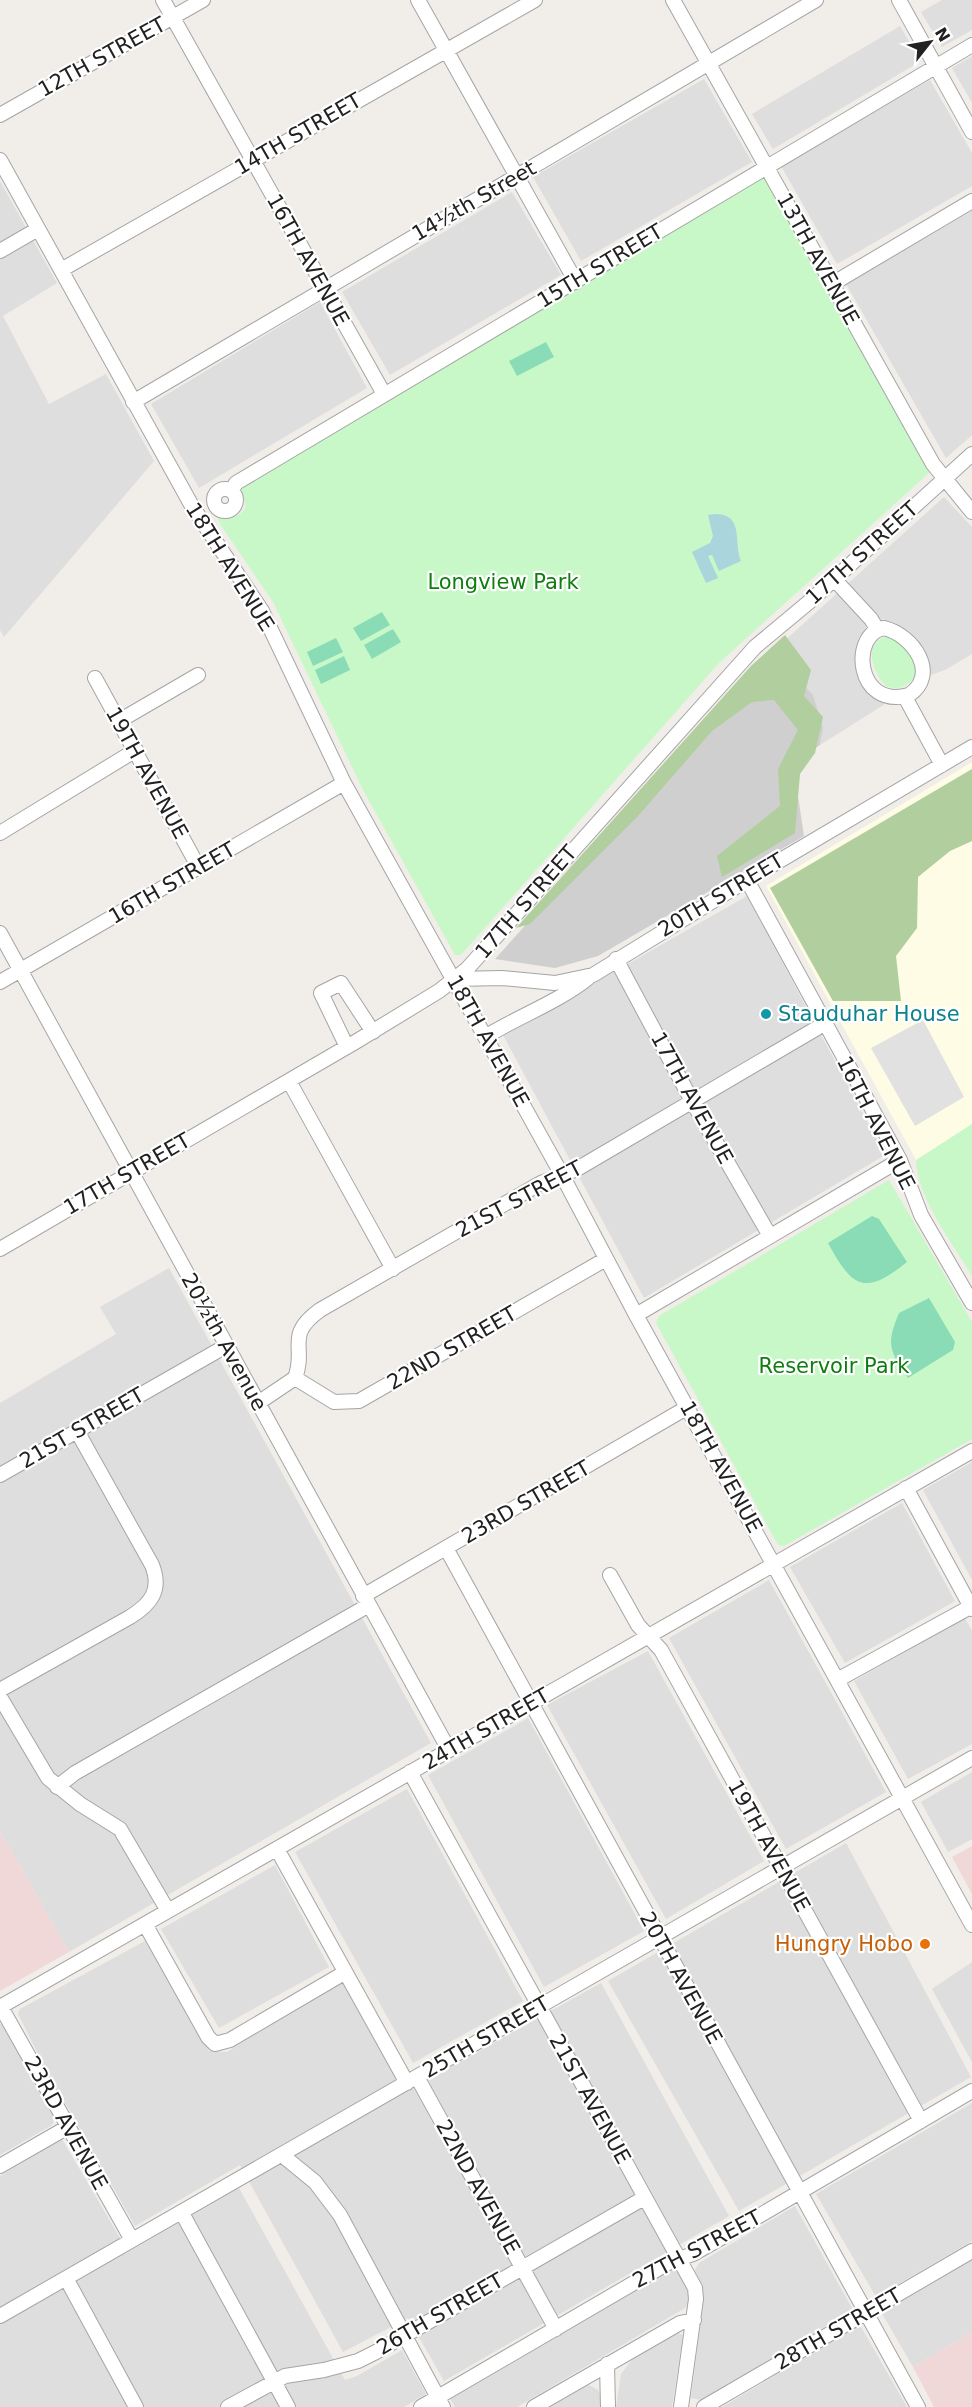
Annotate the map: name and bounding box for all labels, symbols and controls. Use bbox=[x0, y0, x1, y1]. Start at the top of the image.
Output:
street label: 12TH STREET bbox=[34, 12, 170, 102]
north arrow bbox=[900, 12, 960, 72]
text: N bbox=[931, 24, 954, 45]
street label: 14TH STREET bbox=[230, 88, 366, 180]
street label: 14½th Street bbox=[408, 156, 540, 246]
street label: 13TH AVENUE bbox=[772, 189, 864, 329]
street label: 16TH AVENUE bbox=[262, 190, 354, 330]
street label: 15TH STREET bbox=[533, 219, 667, 313]
street label: 17TH STREET bbox=[801, 496, 923, 609]
street label: 18TH AVENUE bbox=[181, 498, 279, 636]
park label: Longview Park bbox=[427, 570, 579, 594]
street label: 19TH AVENUE bbox=[101, 703, 193, 843]
street label: 16TH STREET bbox=[104, 837, 240, 929]
street label: 17TH STREET bbox=[470, 840, 582, 964]
street label: 20TH STREET bbox=[654, 848, 788, 942]
street label: 18TH AVENUE bbox=[442, 971, 534, 1111]
place label: Stauduhar House bbox=[778, 1002, 960, 1026]
marker: Stauduhar House bbox=[759, 1007, 773, 1021]
street label: 17TH AVENUE bbox=[646, 1028, 738, 1168]
street label: 16TH AVENUE bbox=[832, 1052, 920, 1194]
street label: 17TH STREET bbox=[59, 1128, 195, 1220]
street label: 21ST STREET bbox=[452, 1156, 586, 1242]
street label: 20½th Avenue bbox=[176, 1269, 272, 1415]
street label: 22ND STREET bbox=[383, 1301, 521, 1395]
park label: Reservoir Park bbox=[759, 1354, 910, 1378]
street label: 21ST STREET bbox=[16, 1383, 149, 1473]
street label: 18TH AVENUE bbox=[675, 1397, 767, 1537]
street label: 23RD STREET bbox=[458, 1455, 595, 1548]
street label: 24TH STREET bbox=[418, 1683, 554, 1775]
street label: 19TH AVENUE bbox=[723, 1776, 815, 1916]
street label: 20TH AVENUE bbox=[635, 1908, 727, 2048]
place label: Hungry Hobo bbox=[775, 1932, 913, 1956]
marker: Hungry Hobo bbox=[918, 1937, 932, 1951]
street label: 25TH STREET bbox=[418, 1991, 554, 2083]
street label: 21ST AVENUE bbox=[544, 2030, 636, 2168]
street label: 23RD AVENUE bbox=[19, 2052, 113, 2194]
street label: 22ND AVENUE bbox=[431, 2115, 525, 2259]
street label: 27TH STREET bbox=[629, 2205, 766, 2293]
street label: 26TH STREET bbox=[372, 2268, 508, 2360]
street label: 28TH STREET bbox=[770, 2283, 906, 2375]

